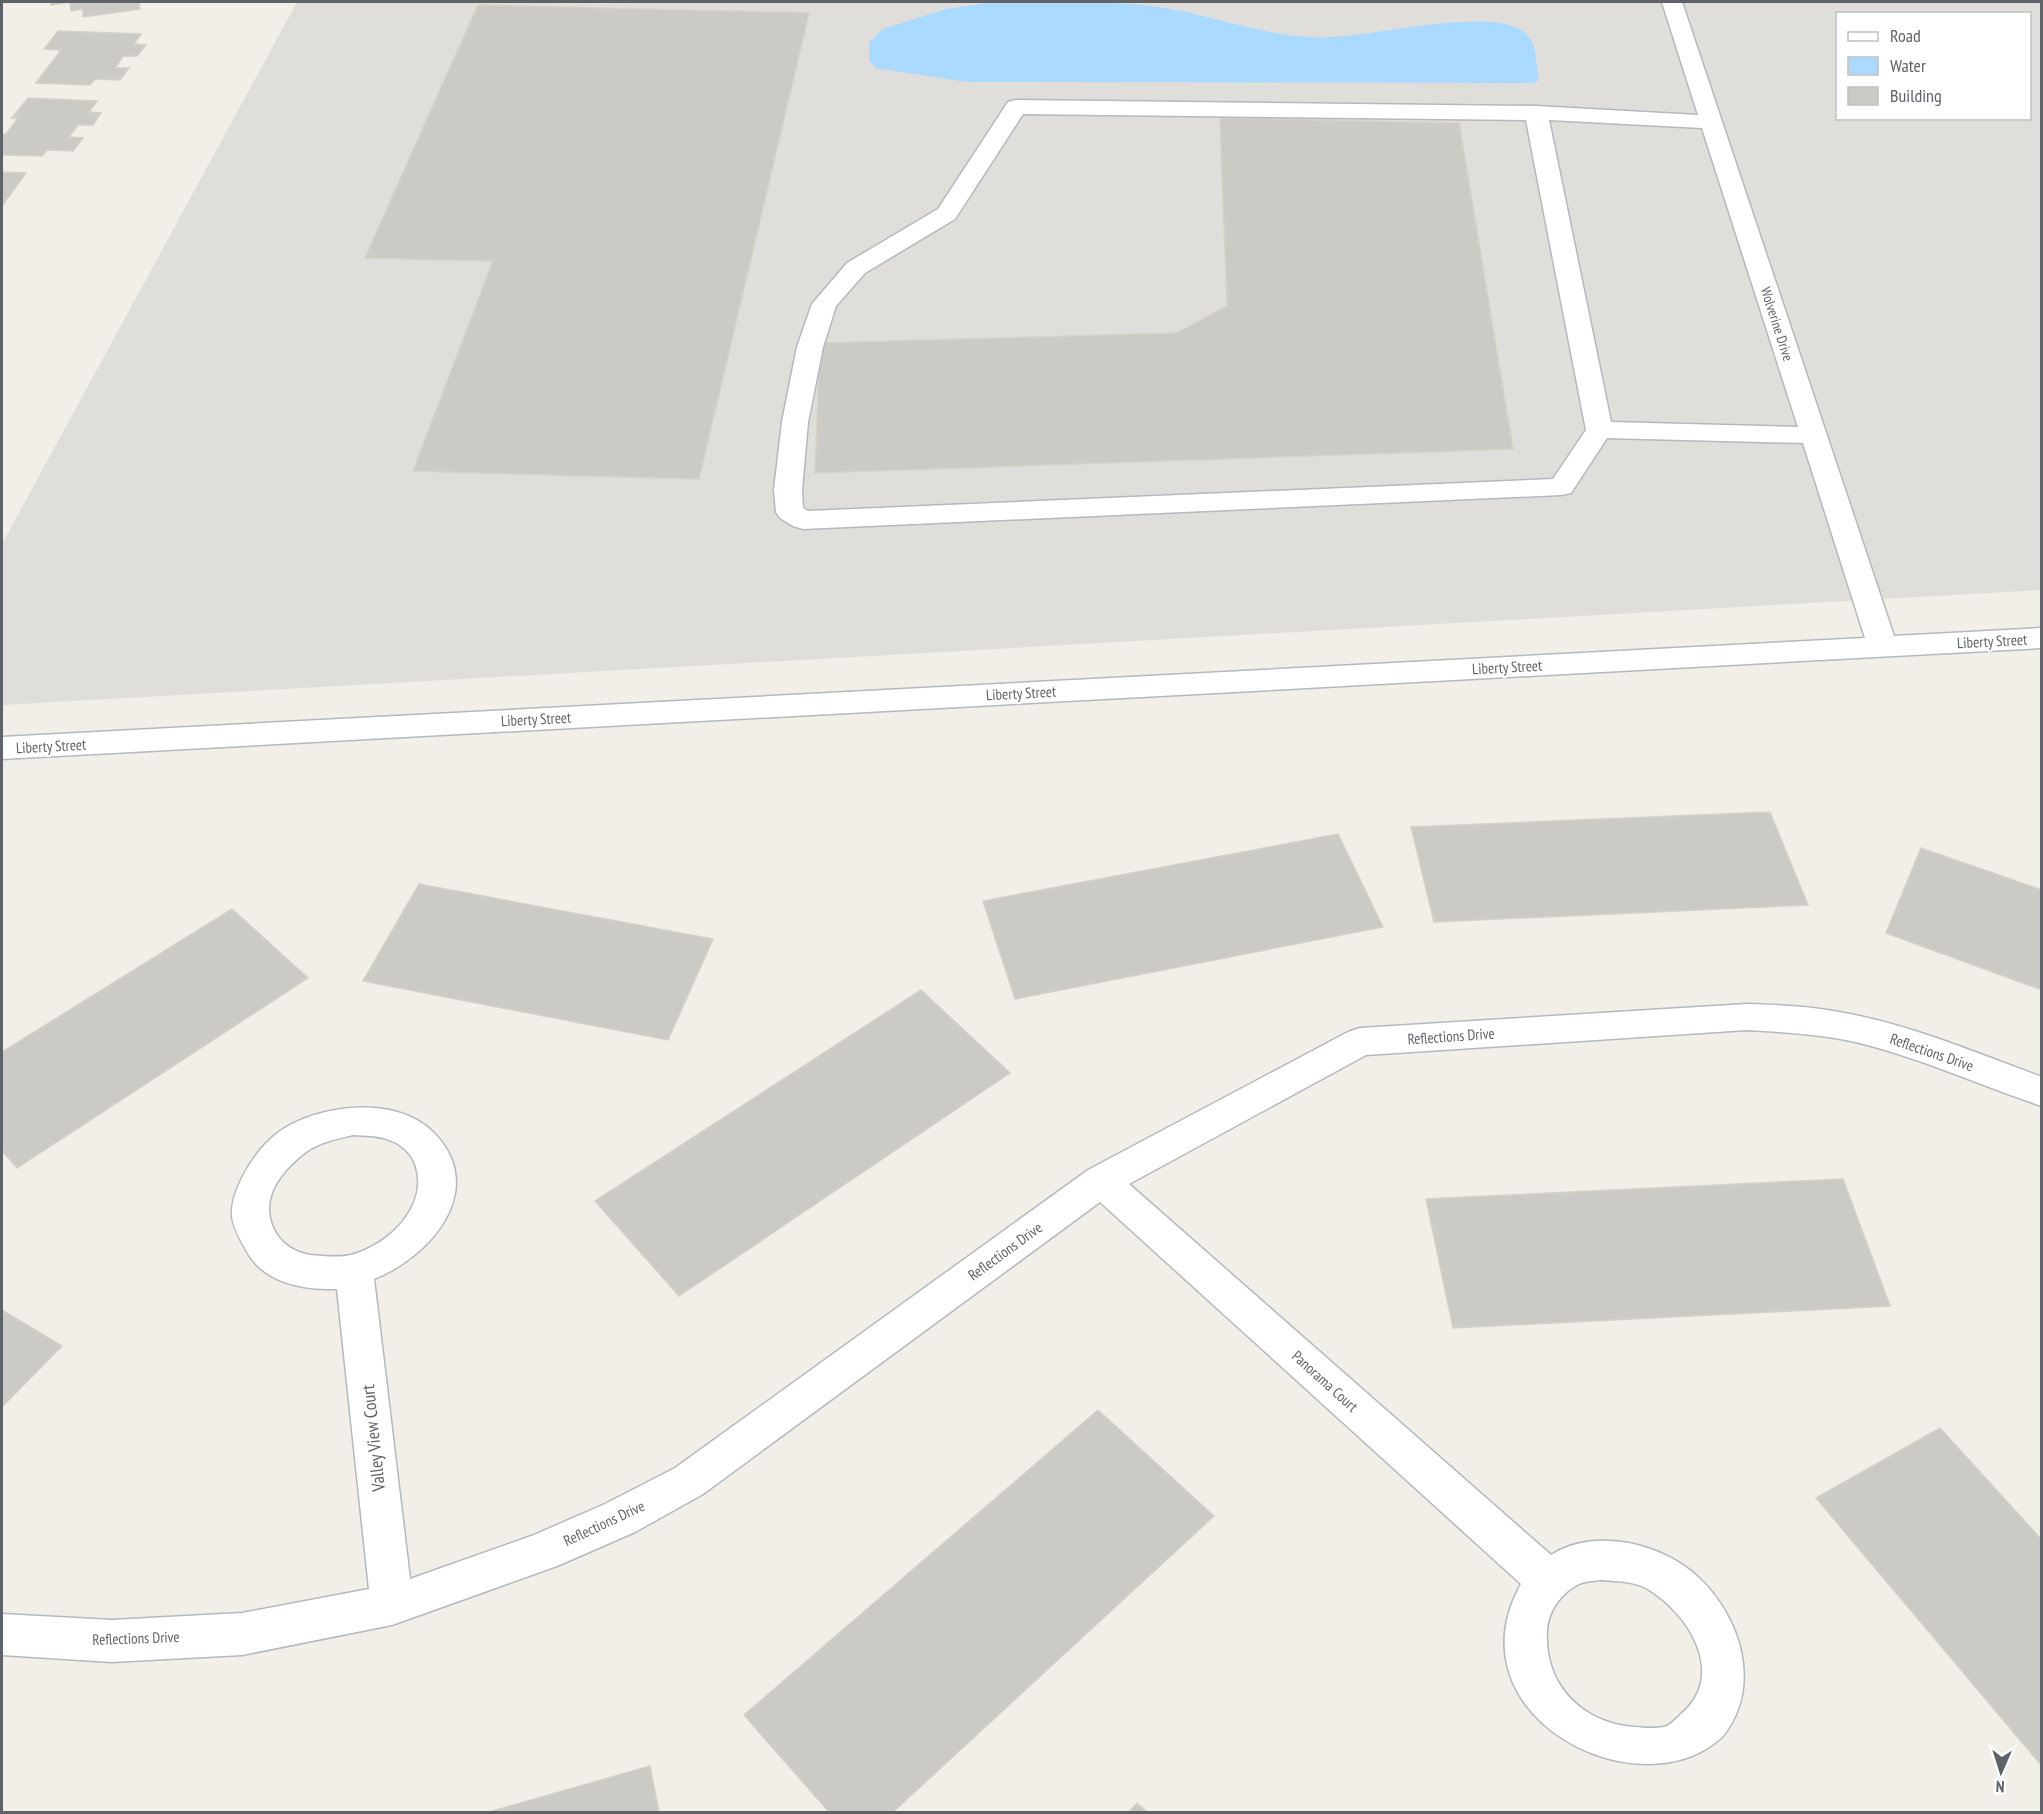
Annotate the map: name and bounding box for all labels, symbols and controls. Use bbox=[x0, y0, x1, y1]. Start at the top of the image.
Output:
legend bbox=[1836, 12, 2031, 120]
text: Road bbox=[1890, 24, 1921, 47]
text: Water bbox=[1890, 54, 1926, 77]
text: Building bbox=[1890, 84, 1942, 107]
street label: Wolverine Drive bbox=[1757, 285, 1797, 363]
street label: Liberty Street bbox=[1956, 630, 2028, 652]
street label: Liberty Street bbox=[1471, 656, 1543, 678]
street label: Liberty Street bbox=[985, 682, 1057, 704]
street label: Liberty Street bbox=[500, 708, 572, 730]
street label: Liberty Street bbox=[15, 735, 87, 757]
street label: Reflections Drive bbox=[1407, 1023, 1495, 1049]
street label: Reflections Drive bbox=[1888, 1029, 1976, 1075]
street label: Reflections Drive bbox=[964, 1218, 1046, 1284]
street label: Panorama Court bbox=[1288, 1346, 1362, 1416]
street label: Valley View Court bbox=[356, 1383, 390, 1494]
street label: Reflections Drive bbox=[560, 1496, 648, 1550]
street label: Reflections Drive bbox=[92, 1627, 180, 1649]
north arrow bbox=[1971, 1742, 2031, 1802]
text: N bbox=[1995, 1777, 2005, 1797]

